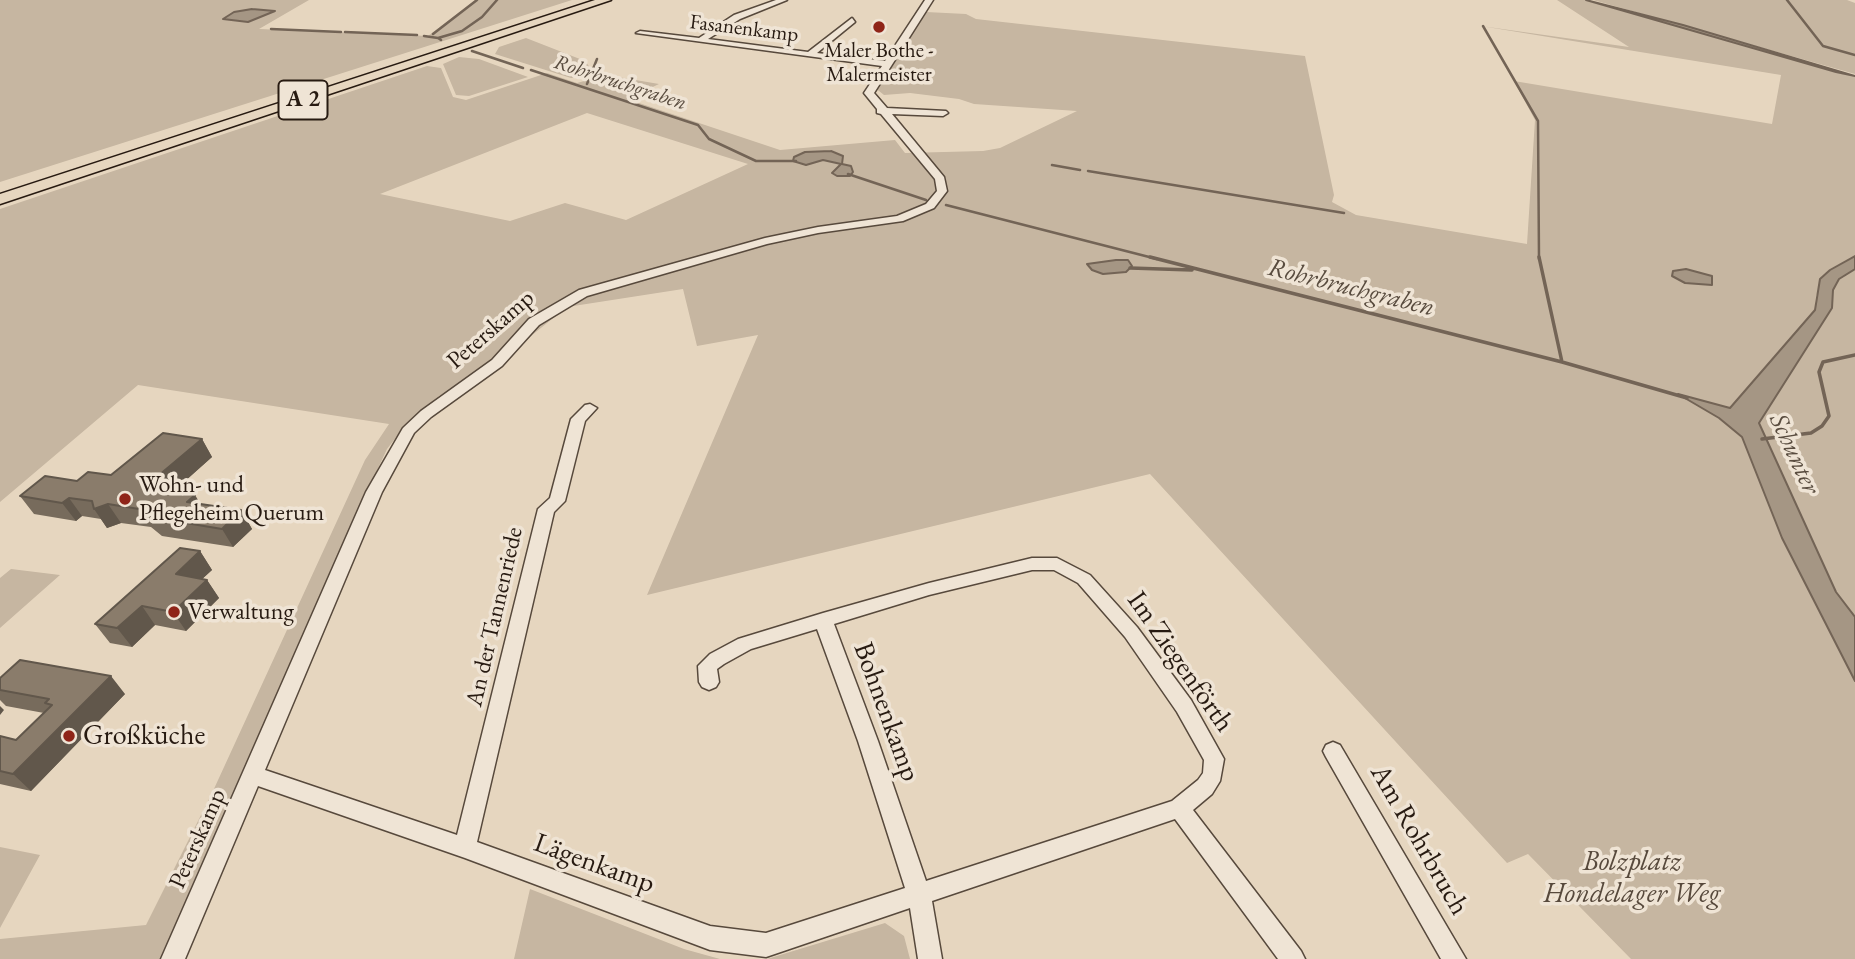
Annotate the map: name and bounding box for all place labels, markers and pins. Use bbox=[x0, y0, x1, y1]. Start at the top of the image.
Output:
marker: Maler Bothe - Malermeister bbox=[871, 19, 887, 35]
place label: Maler Bothe - Malermeister bbox=[824, 38, 934, 88]
place label: Wohn- und Pflegeheim Querum bbox=[139, 471, 324, 527]
marker: Wohn- und Pflegeheim Querum bbox=[117, 491, 133, 507]
place label: Verwaltung bbox=[188, 598, 294, 626]
marker: Verwaltung bbox=[166, 604, 182, 620]
place label: Großküche bbox=[83, 719, 205, 753]
marker: Großküche bbox=[61, 728, 77, 744]

